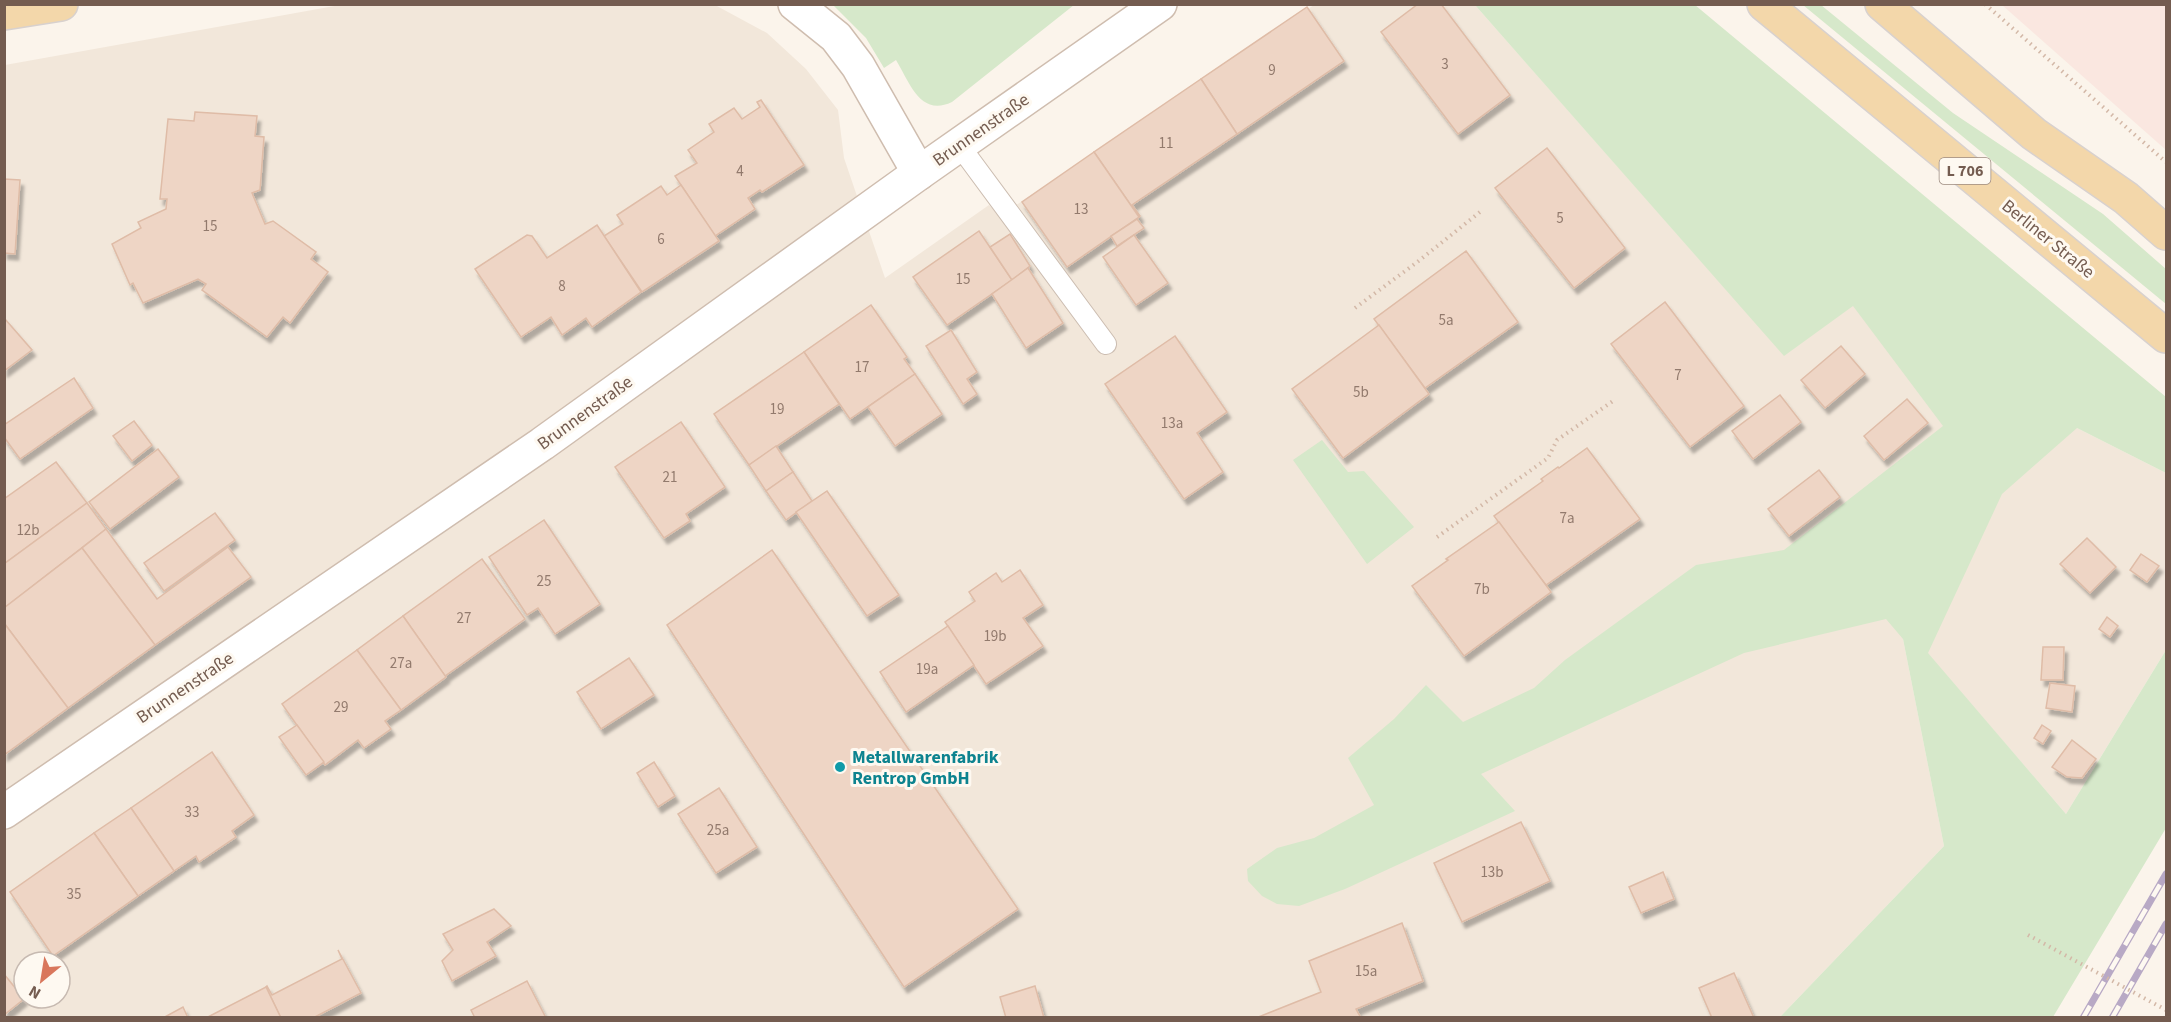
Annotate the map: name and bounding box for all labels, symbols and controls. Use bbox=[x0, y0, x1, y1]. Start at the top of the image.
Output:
house number: 3 bbox=[1441, 54, 1449, 75]
house number: 9 bbox=[1268, 60, 1276, 81]
street label: Brunnenstraße bbox=[928, 87, 1034, 173]
house number: 11 bbox=[1159, 133, 1173, 154]
road number: L 706 bbox=[1940, 158, 1990, 184]
house number: 4 bbox=[736, 161, 744, 182]
street label: Berliner Straße bbox=[1996, 194, 2100, 284]
house number: 13 bbox=[1074, 199, 1088, 220]
house number: 5 bbox=[1556, 208, 1564, 229]
house number: 15 bbox=[203, 216, 217, 237]
house number: 6 bbox=[657, 229, 665, 250]
house number: 15 bbox=[956, 269, 970, 290]
house number: 8 bbox=[558, 276, 566, 297]
house number: 5a bbox=[1438, 310, 1454, 331]
house number: 17 bbox=[855, 357, 869, 378]
house number: 7 bbox=[1674, 365, 1682, 386]
street label: Brunnenstraße bbox=[532, 370, 638, 456]
house number: 5b bbox=[1353, 382, 1369, 403]
house number: 19 bbox=[770, 399, 784, 420]
house number: 13a bbox=[1161, 413, 1183, 434]
house number: 21 bbox=[663, 467, 677, 488]
house number: 7a bbox=[1559, 508, 1575, 529]
house number: 12b bbox=[16, 520, 40, 541]
house number: 25 bbox=[537, 571, 551, 592]
house number: 7b bbox=[1474, 579, 1490, 600]
house number: 27 bbox=[457, 608, 471, 629]
house number: 19b bbox=[983, 626, 1007, 647]
street label: Brunnenstraße bbox=[131, 646, 239, 730]
house number: 27a bbox=[390, 653, 412, 674]
house number: 19a bbox=[916, 659, 938, 680]
house number: 29 bbox=[334, 697, 348, 718]
place label: Metallwarenfabrik Rentrop GmbH bbox=[852, 745, 999, 791]
marker: Metallwarenfabrik Rentrop GmbH bbox=[833, 760, 847, 774]
house number: 33 bbox=[185, 802, 199, 823]
house number: 25a bbox=[707, 820, 729, 841]
house number: 13b bbox=[1480, 862, 1504, 883]
house number: 35 bbox=[67, 884, 81, 905]
north arrow bbox=[12, 950, 72, 1010]
house number: 15a bbox=[1355, 961, 1377, 982]
text: N bbox=[25, 980, 45, 1004]

